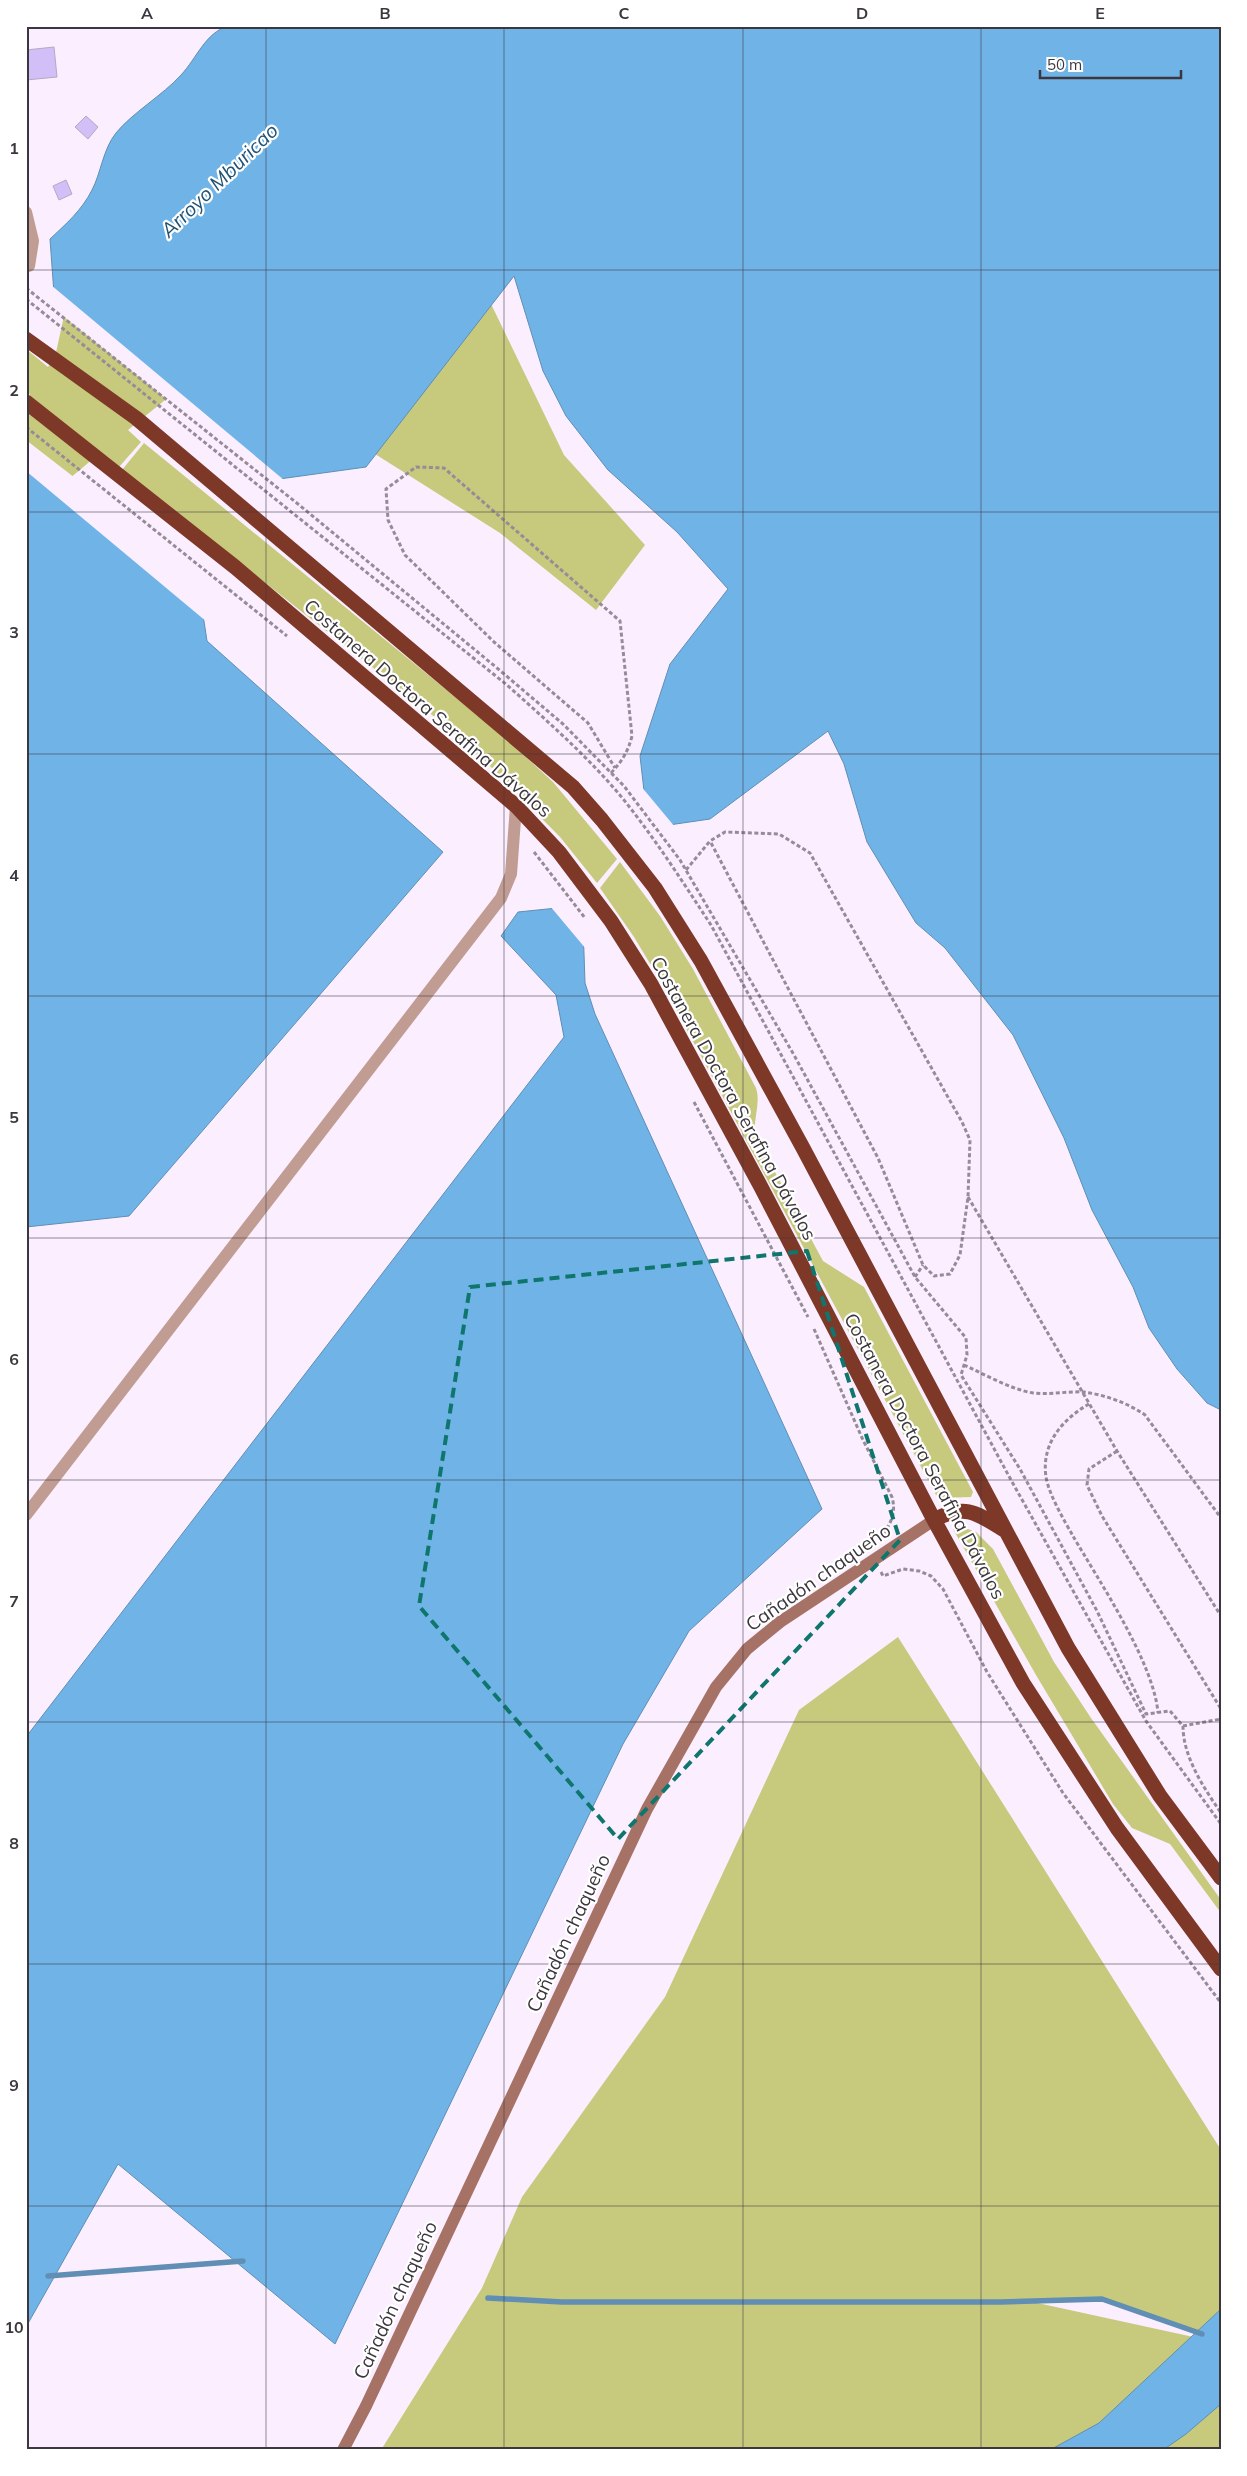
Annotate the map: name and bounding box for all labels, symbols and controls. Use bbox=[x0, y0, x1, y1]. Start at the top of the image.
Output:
text: A bbox=[141, 3, 153, 23]
text: B bbox=[379, 3, 391, 23]
text: C bbox=[619, 3, 630, 23]
text: D bbox=[856, 3, 868, 23]
text: E bbox=[1095, 3, 1105, 23]
scale bar bbox=[1040, 48, 1181, 80]
text: 50 m bbox=[1047, 55, 1082, 74]
water label: Arroyo Mburicao bbox=[154, 118, 283, 243]
text: 1 bbox=[9, 138, 19, 158]
text: 2 bbox=[9, 380, 19, 400]
street label: Costanera Doctora Serafina Dávalos bbox=[299, 594, 557, 822]
text: 3 bbox=[9, 622, 19, 642]
text: 4 bbox=[9, 865, 19, 885]
street label: Costanera Doctora Serafina Dávalos bbox=[646, 952, 822, 1244]
text: 5 bbox=[9, 1107, 19, 1127]
street label: Costanera Doctora Serafina Dávalos bbox=[839, 1309, 1011, 1603]
text: 6 bbox=[9, 1349, 19, 1369]
street label: Cañadón chaqueño bbox=[741, 1518, 895, 1636]
text: 7 bbox=[9, 1591, 19, 1611]
text: 8 bbox=[9, 1833, 19, 1853]
street label: Cañadón chaqueño bbox=[521, 1850, 615, 2016]
text: 9 bbox=[9, 2075, 19, 2095]
street label: Cañadón chaqueño bbox=[348, 2217, 442, 2383]
text: 10 bbox=[4, 2317, 24, 2337]

